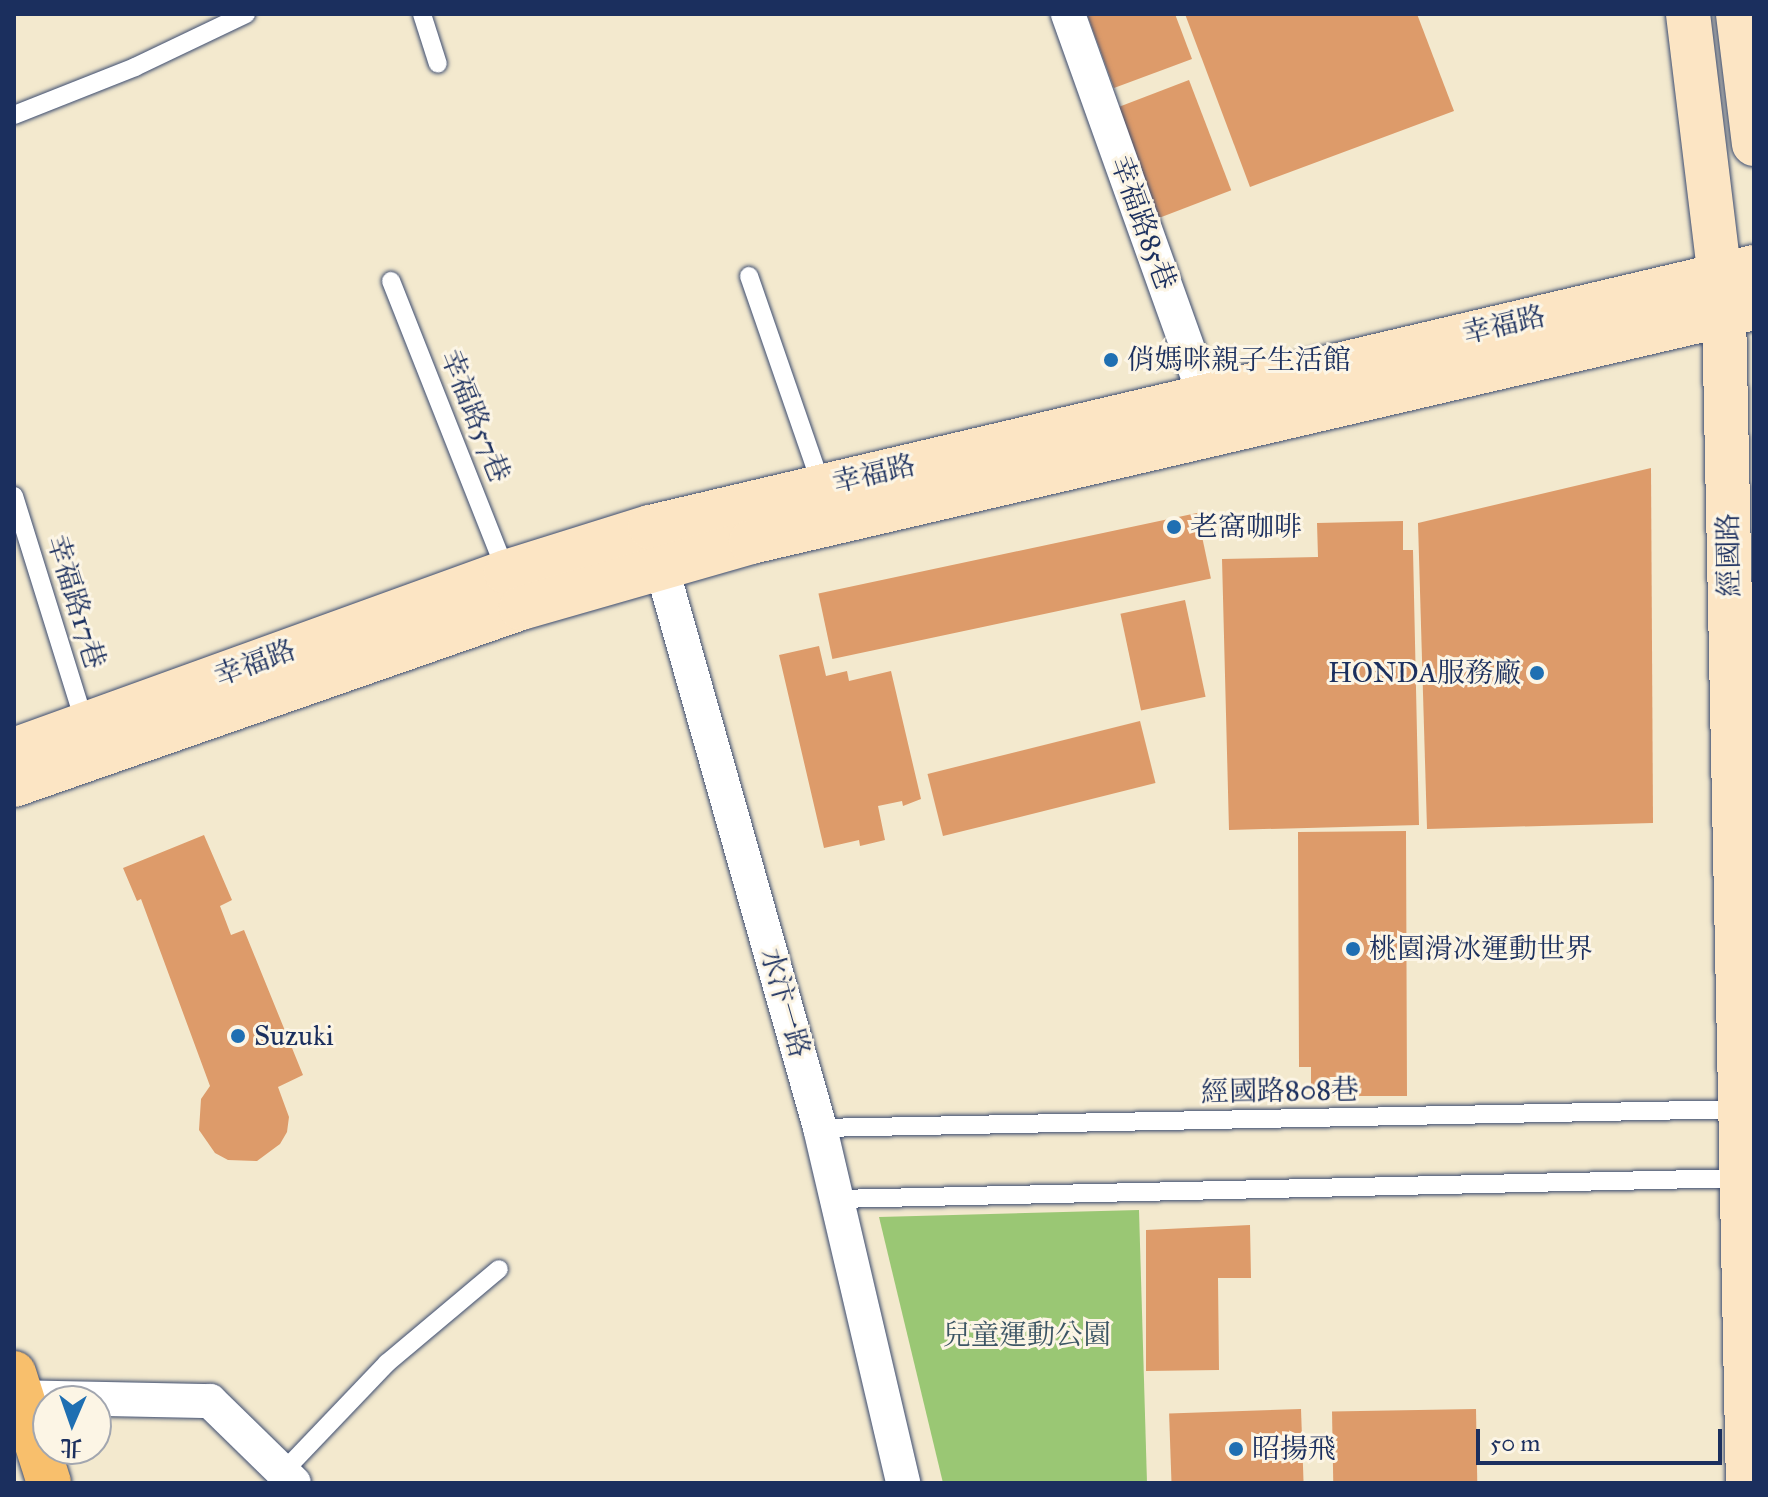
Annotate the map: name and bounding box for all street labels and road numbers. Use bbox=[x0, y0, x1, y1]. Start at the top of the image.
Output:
street label: 幸福路85巷 bbox=[1103, 152, 1183, 294]
street label: 幸福路 bbox=[1459, 299, 1549, 351]
street label: 幸福路57巷 bbox=[433, 345, 517, 487]
street label: 幸福路 bbox=[829, 448, 919, 500]
street label: 經國路 bbox=[1711, 513, 1747, 597]
street label: 幸福路17巷 bbox=[40, 531, 112, 673]
street label: 幸福路 bbox=[210, 633, 300, 693]
street label: 水汴一路 bbox=[753, 945, 817, 1061]
street label: 經國路808巷 bbox=[1201, 1073, 1359, 1109]

